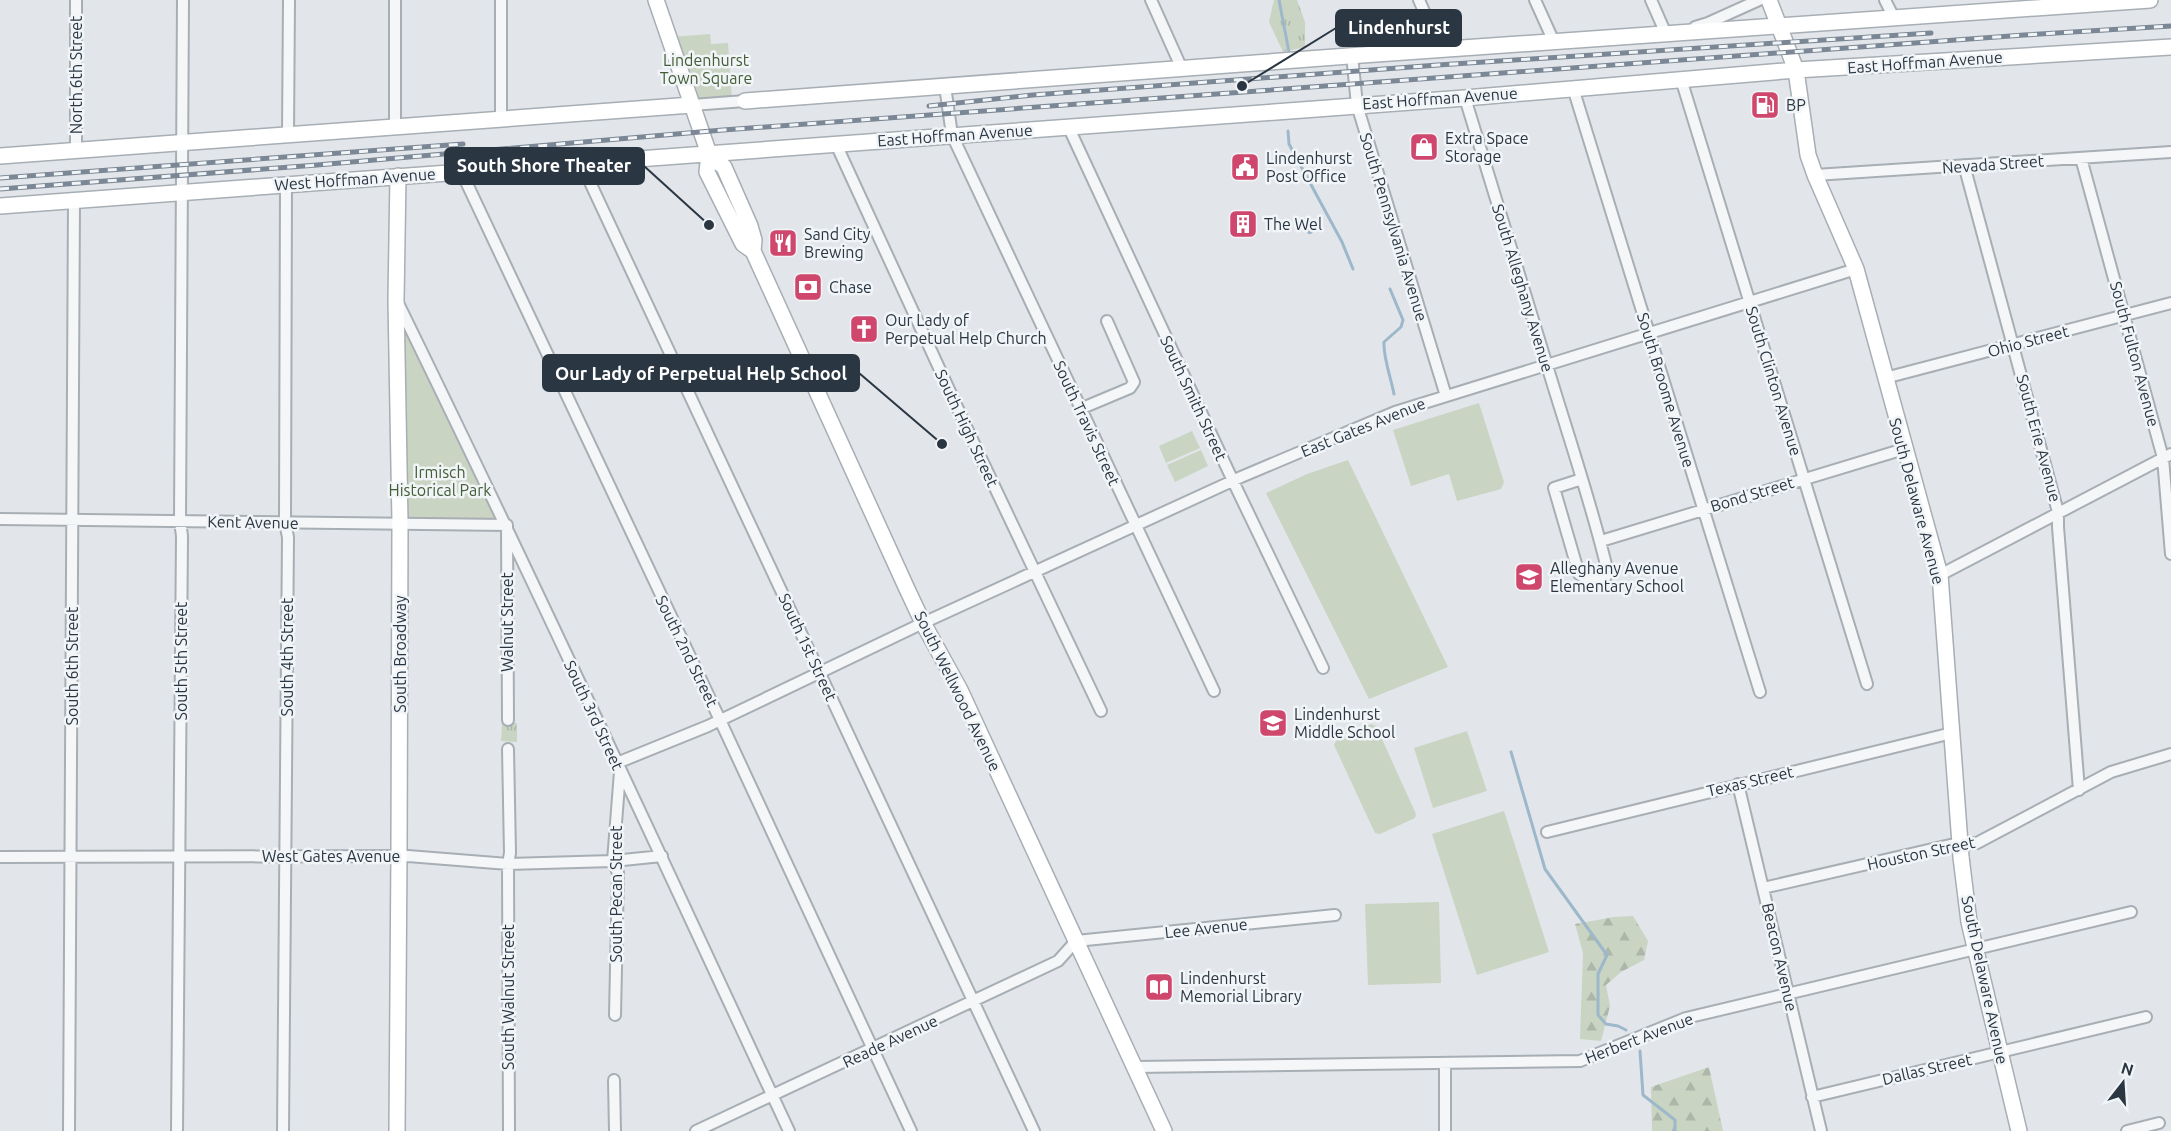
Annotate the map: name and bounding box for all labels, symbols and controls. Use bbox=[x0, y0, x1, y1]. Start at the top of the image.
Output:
callout: Lindenhurst bbox=[1336, 10, 1461, 46]
street label: North 6th Street bbox=[67, 15, 85, 134]
text: Lindenhurst bbox=[1348, 17, 1450, 37]
street label: East Hoffman Avenue bbox=[1847, 48, 2003, 76]
park label: Lindenhurst Town Square bbox=[660, 51, 752, 87]
street label: East Hoffman Avenue bbox=[1362, 84, 1518, 112]
fuel station icon: BP bbox=[1749, 89, 1781, 121]
place label: BP bbox=[1786, 96, 1806, 114]
street label: East Hoffman Avenue bbox=[877, 121, 1033, 149]
place label: Extra Space Storage bbox=[1445, 129, 1529, 165]
street label: South Pennsylvania Avenue bbox=[1357, 131, 1431, 323]
shop icon: Extra Space Storage bbox=[1408, 131, 1440, 163]
callout: South Shore Theater bbox=[445, 148, 644, 184]
place label: Lindenhurst Post Office bbox=[1266, 149, 1353, 185]
public building icon: Lindenhurst Post Office bbox=[1229, 151, 1261, 183]
street label: Nevada Street bbox=[1941, 151, 2045, 177]
text: South Shore Theater bbox=[457, 155, 632, 175]
street label: West Hoffman Avenue bbox=[274, 164, 436, 194]
street label: South Alleghany Avenue bbox=[1489, 202, 1557, 374]
building icon: The Wel bbox=[1227, 208, 1259, 240]
place label: The Wel bbox=[1264, 215, 1322, 233]
place label: Sand City Brewing bbox=[804, 225, 871, 261]
restaurant icon: Sand City Brewing bbox=[767, 227, 799, 259]
bank icon: Chase bbox=[792, 271, 824, 303]
place label: Chase bbox=[829, 278, 872, 296]
street label: South Fulton Avenue bbox=[2107, 279, 2163, 429]
street label: South Clinton Avenue bbox=[1743, 304, 1805, 458]
street label: South Broome Avenue bbox=[1634, 310, 1698, 470]
place label: Our Lady of Perpetual Help Church bbox=[885, 311, 1047, 347]
church icon: Our Lady of Perpetual Help Church bbox=[848, 313, 880, 345]
street label: Ohio Street bbox=[1986, 321, 2071, 360]
street label: South Smith Street bbox=[1157, 333, 1231, 464]
callout: Our Lady of Perpetual Help School bbox=[543, 355, 859, 391]
street label: South Travis Street bbox=[1050, 358, 1124, 489]
text: Our Lady of Perpetual Help School bbox=[555, 363, 847, 383]
street label: South High Street bbox=[932, 366, 1002, 490]
street label: South Erie Avenue bbox=[2013, 372, 2065, 504]
street label: East Gates Avenue bbox=[1298, 394, 1428, 460]
street label: South Delaware Avenue bbox=[1886, 416, 1948, 586]
park label: Irmisch Historical Park bbox=[389, 463, 491, 499]
street label: Bond Street bbox=[1708, 473, 1797, 515]
street label: Kent Avenue bbox=[207, 512, 299, 532]
place label: Alleghany Avenue Elementary School bbox=[1550, 559, 1684, 595]
school or university icon: Alleghany Avenue Elementary School bbox=[1513, 561, 1545, 593]
street label: Walnut Street bbox=[498, 571, 516, 672]
street label: South 1st Street bbox=[775, 590, 841, 704]
street label: South 2nd Street bbox=[652, 592, 722, 710]
street label: South Broadway bbox=[391, 595, 409, 713]
street label: South 4th Street bbox=[278, 597, 296, 716]
street label: South 5th Street bbox=[172, 601, 190, 720]
street label: South 6th Street bbox=[63, 606, 81, 725]
street label: South Wellwood Avenue bbox=[911, 608, 1005, 774]
street label: South 3rd Street bbox=[561, 657, 628, 773]
place label: Lindenhurst Middle School bbox=[1294, 705, 1395, 741]
school or university icon: Lindenhurst Middle School bbox=[1257, 707, 1289, 739]
street label: Texas Street bbox=[1705, 762, 1796, 800]
street label: South Pecan Street bbox=[607, 825, 625, 963]
street label: Houston Street bbox=[1865, 833, 1977, 873]
street label: West Gates Avenue bbox=[262, 847, 400, 865]
street label: South Delaware Avenue bbox=[1958, 894, 2012, 1066]
street label: Beacon Avenue bbox=[1759, 901, 1801, 1013]
street label: Lee Avenue bbox=[1164, 915, 1248, 941]
street label: South Walnut Street bbox=[499, 923, 517, 1070]
place label: Lindenhurst Memorial Library bbox=[1180, 969, 1302, 1005]
library icon: Lindenhurst Memorial Library bbox=[1143, 971, 1175, 1003]
street label: Herbert Avenue bbox=[1582, 1009, 1696, 1067]
street label: Reade Avenue bbox=[840, 1011, 940, 1071]
street label: Dallas Street bbox=[1880, 1050, 1974, 1088]
north arrow bbox=[2093, 1053, 2153, 1113]
text: N bbox=[2119, 1058, 2136, 1079]

